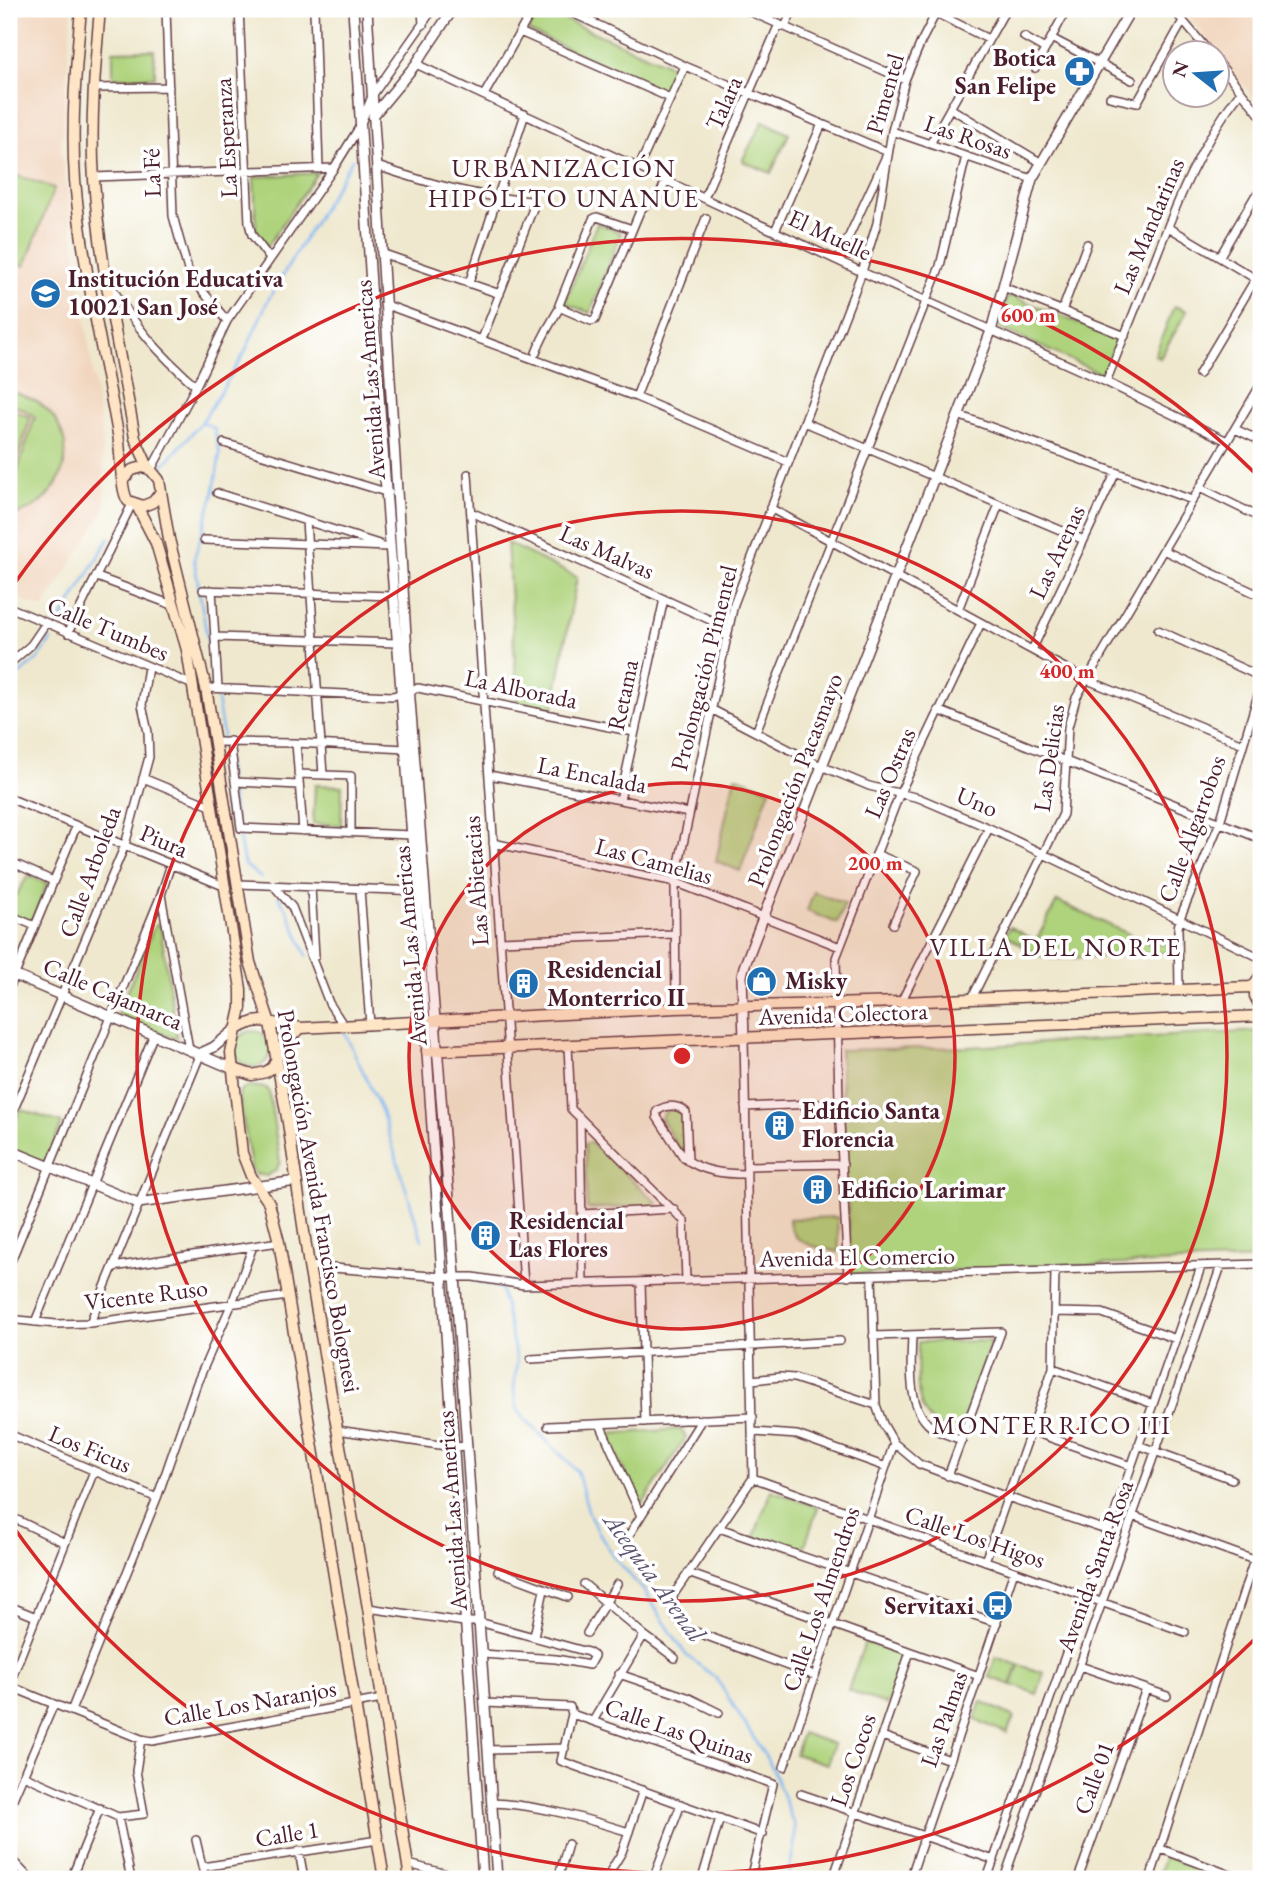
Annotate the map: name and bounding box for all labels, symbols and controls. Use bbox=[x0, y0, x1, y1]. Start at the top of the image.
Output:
north arrow bbox=[1162, 38, 1232, 108]
place label: Botica San Felipe bbox=[955, 42, 1056, 101]
street label: Pimentel bbox=[858, 50, 911, 138]
pharmacy icon: Botica San Felipe bbox=[1062, 55, 1096, 89]
text: N bbox=[1166, 58, 1195, 80]
street label: Talara bbox=[698, 71, 749, 135]
street label: La Esperanza bbox=[207, 77, 244, 199]
street label: Las Rosas bbox=[920, 107, 1016, 166]
street label: La Fé bbox=[135, 148, 168, 198]
district label: URBANIZACIÓN HIPÓLITO UNANUE bbox=[428, 151, 700, 215]
street label: Las Mandarinas bbox=[1106, 153, 1191, 299]
street label: El Muelle bbox=[784, 202, 877, 267]
place label: Institución Educativa 10021 San José bbox=[68, 263, 284, 322]
school or university icon: Institución Educativa 10021 San José bbox=[28, 276, 62, 310]
street label: Avenida Las Americas bbox=[347, 279, 392, 482]
text: 600 m bbox=[1000, 301, 1056, 328]
street label: Las Arenas bbox=[1021, 500, 1092, 604]
street label: Las Malvas bbox=[555, 517, 659, 586]
street label: Prolongación Pimentel bbox=[663, 562, 744, 774]
street label: Calle Tumbes bbox=[43, 589, 174, 668]
street label: Retama bbox=[600, 656, 645, 733]
text: 400 m bbox=[1039, 657, 1095, 684]
street label: La Alborada bbox=[462, 661, 581, 716]
street label: Prolongación Pacasmayo bbox=[740, 669, 850, 891]
street label: Las Delicias bbox=[1026, 702, 1071, 814]
street label: Las Ostras bbox=[857, 723, 922, 823]
street label: La Encalada bbox=[535, 749, 650, 800]
street label: Calle Algarrobos bbox=[1151, 751, 1233, 907]
street label: Uno bbox=[952, 779, 1003, 824]
street label: Calle Arboleda bbox=[51, 802, 128, 942]
street label: Las Abietacias bbox=[455, 815, 496, 947]
street label: Piura bbox=[135, 817, 193, 865]
street label: Las Camelias bbox=[592, 830, 716, 891]
street label: Avenida Las Americas bbox=[385, 845, 434, 1048]
text: 200 m bbox=[847, 849, 903, 876]
district label: VILLA DEL NORTE bbox=[930, 930, 1182, 964]
street label: Calle Cajamarca bbox=[39, 950, 188, 1037]
place label: Residencial Monterrico II bbox=[547, 954, 685, 1013]
shop icon: Misky bbox=[745, 964, 779, 998]
place label: Misky bbox=[785, 965, 848, 997]
building icon: Residencial Monterrico II bbox=[507, 967, 541, 1001]
street label: Avenida Colectora bbox=[757, 995, 929, 1032]
street label: Prolongación Avenida Francisco Bolognesi bbox=[270, 1007, 369, 1395]
centre of rings bbox=[670, 1044, 694, 1068]
place label: Edificio Santa Florencia bbox=[802, 1095, 940, 1154]
building icon: Edificio Santa Florencia bbox=[762, 1108, 796, 1142]
building icon: Edificio Larimar bbox=[801, 1173, 835, 1207]
place label: Edificio Larimar bbox=[841, 1174, 1005, 1205]
place label: Residencial Las Flores bbox=[509, 1205, 624, 1264]
building icon: Residencial Las Flores bbox=[469, 1218, 503, 1252]
street label: Avenida El Comercio bbox=[758, 1239, 955, 1274]
street label: Vicente Ruso bbox=[83, 1272, 209, 1317]
district label: MONTERRICO III bbox=[932, 1408, 1172, 1442]
street label: Avenida Las Americas bbox=[429, 1410, 474, 1613]
street label: Los Ficus bbox=[44, 1417, 136, 1480]
street label: Avenida Santa Rosa bbox=[1049, 1475, 1140, 1657]
street label: Calle Los Higos bbox=[901, 1498, 1049, 1575]
street label: Calle Los Almendros bbox=[774, 1502, 867, 1695]
water label: Acequia Arenal bbox=[594, 1504, 714, 1650]
bus stop icon: Servitaxi bbox=[980, 1589, 1014, 1623]
place label: Servitaxi bbox=[885, 1590, 974, 1621]
street label: Las Palmas bbox=[913, 1667, 974, 1771]
street label: Calle Los Naranjos bbox=[161, 1672, 339, 1733]
street label: Calle Las Quinas bbox=[601, 1691, 758, 1770]
street label: Los Cocos bbox=[822, 1709, 883, 1810]
street label: Calle 01 bbox=[1066, 1737, 1121, 1819]
street label: Calle 1 bbox=[253, 1813, 321, 1854]

